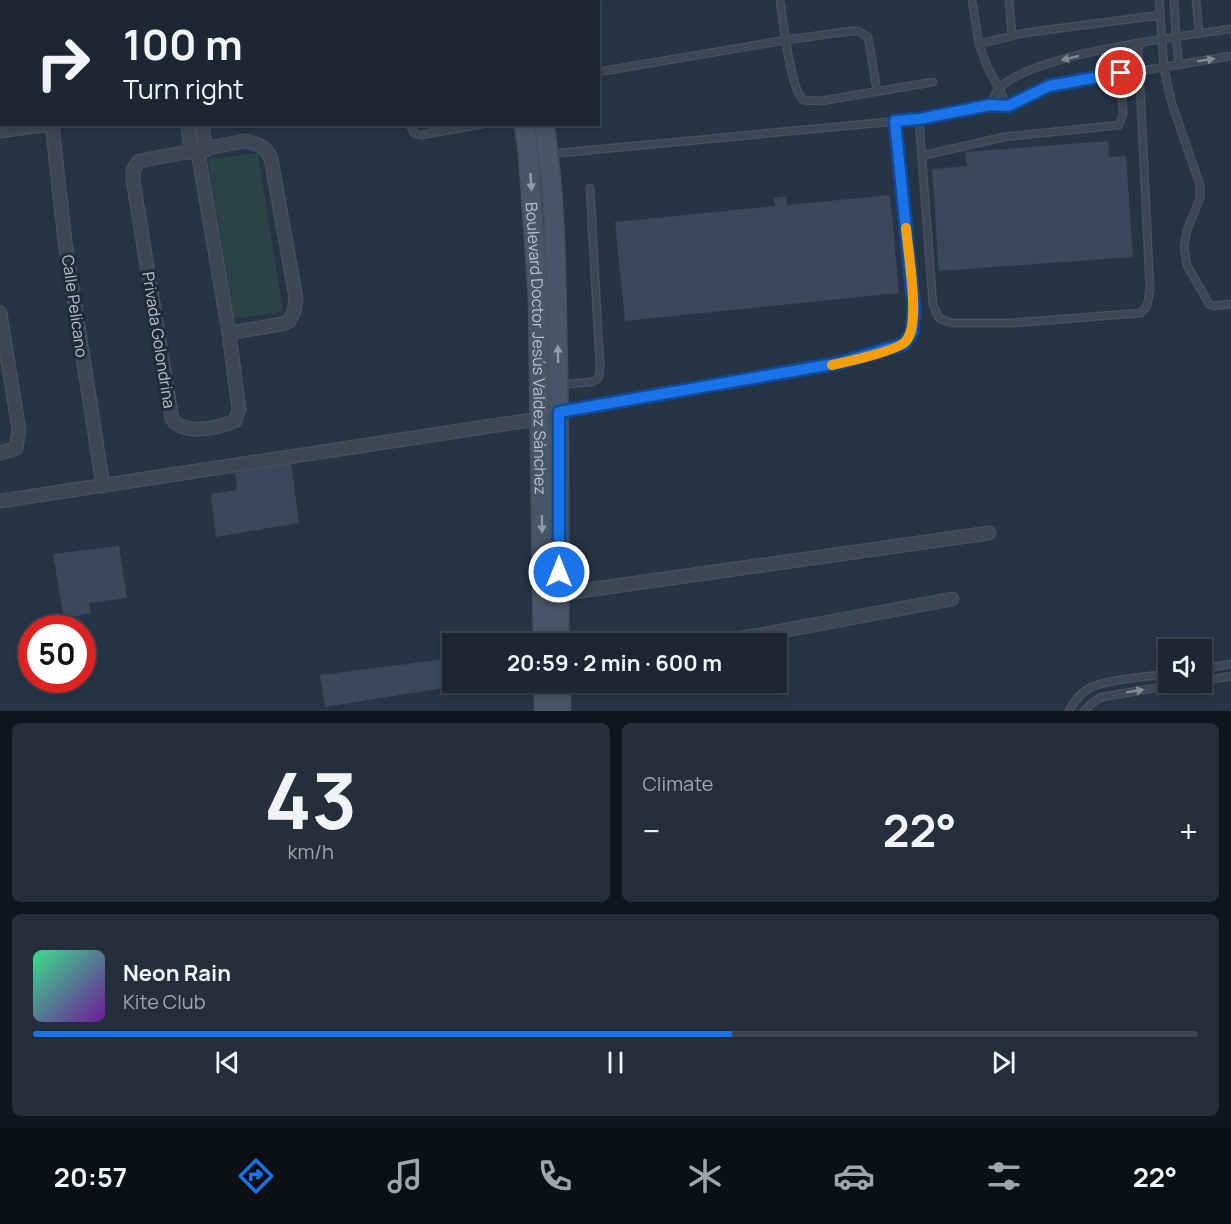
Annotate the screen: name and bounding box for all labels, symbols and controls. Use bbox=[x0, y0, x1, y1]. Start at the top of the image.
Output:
text: 100 m bbox=[123, 15, 243, 73]
icon: right bbox=[24, 24, 102, 102]
pin bbox=[1095, 47, 1146, 98]
one-way arrow bbox=[1060, 54, 1079, 63]
icon: arrive bbox=[1104, 56, 1137, 89]
one-way arrow bbox=[1197, 56, 1216, 65]
text: Turn right bbox=[123, 70, 244, 107]
one-way arrow bbox=[526, 173, 536, 192]
street label: Boulevard Doctor Jesús Valdez Sánchez bbox=[521, 201, 552, 495]
street label: Calle Pelicano bbox=[57, 253, 93, 359]
street label: Privada Golondrina bbox=[137, 270, 181, 410]
one-way arrow bbox=[553, 345, 563, 364]
one-way arrow bbox=[537, 515, 547, 534]
position arrow bbox=[527, 540, 591, 604]
speed limit sign: 50 bbox=[18, 615, 96, 693]
map controls bbox=[1158, 639, 1212, 693]
button: sound bbox=[1158, 639, 1212, 693]
text: 20:59 · 2 min · 600 m bbox=[507, 648, 722, 678]
one-way arrow bbox=[1126, 687, 1145, 696]
text: 43 bbox=[264, 746, 357, 852]
text: Climate bbox=[643, 770, 714, 797]
text: 22° bbox=[883, 799, 957, 861]
text: − bbox=[643, 808, 660, 853]
text: + bbox=[1179, 808, 1198, 853]
text: km/h bbox=[287, 838, 334, 865]
text: Neon Rain bbox=[123, 958, 231, 988]
text: Kite Club bbox=[123, 988, 206, 1015]
icon: previous bbox=[211, 1046, 244, 1079]
icon: pause bbox=[599, 1046, 632, 1079]
icon: next bbox=[987, 1046, 1020, 1079]
icon: directions bbox=[235, 1155, 277, 1197]
icon: music bbox=[384, 1155, 426, 1197]
icon: phone bbox=[534, 1155, 576, 1197]
icon: climate bbox=[684, 1155, 726, 1197]
icon: car bbox=[833, 1155, 875, 1197]
icon: filters bbox=[983, 1155, 1025, 1197]
text: 20:57 bbox=[54, 1158, 127, 1195]
text: 22° bbox=[1133, 1158, 1177, 1195]

